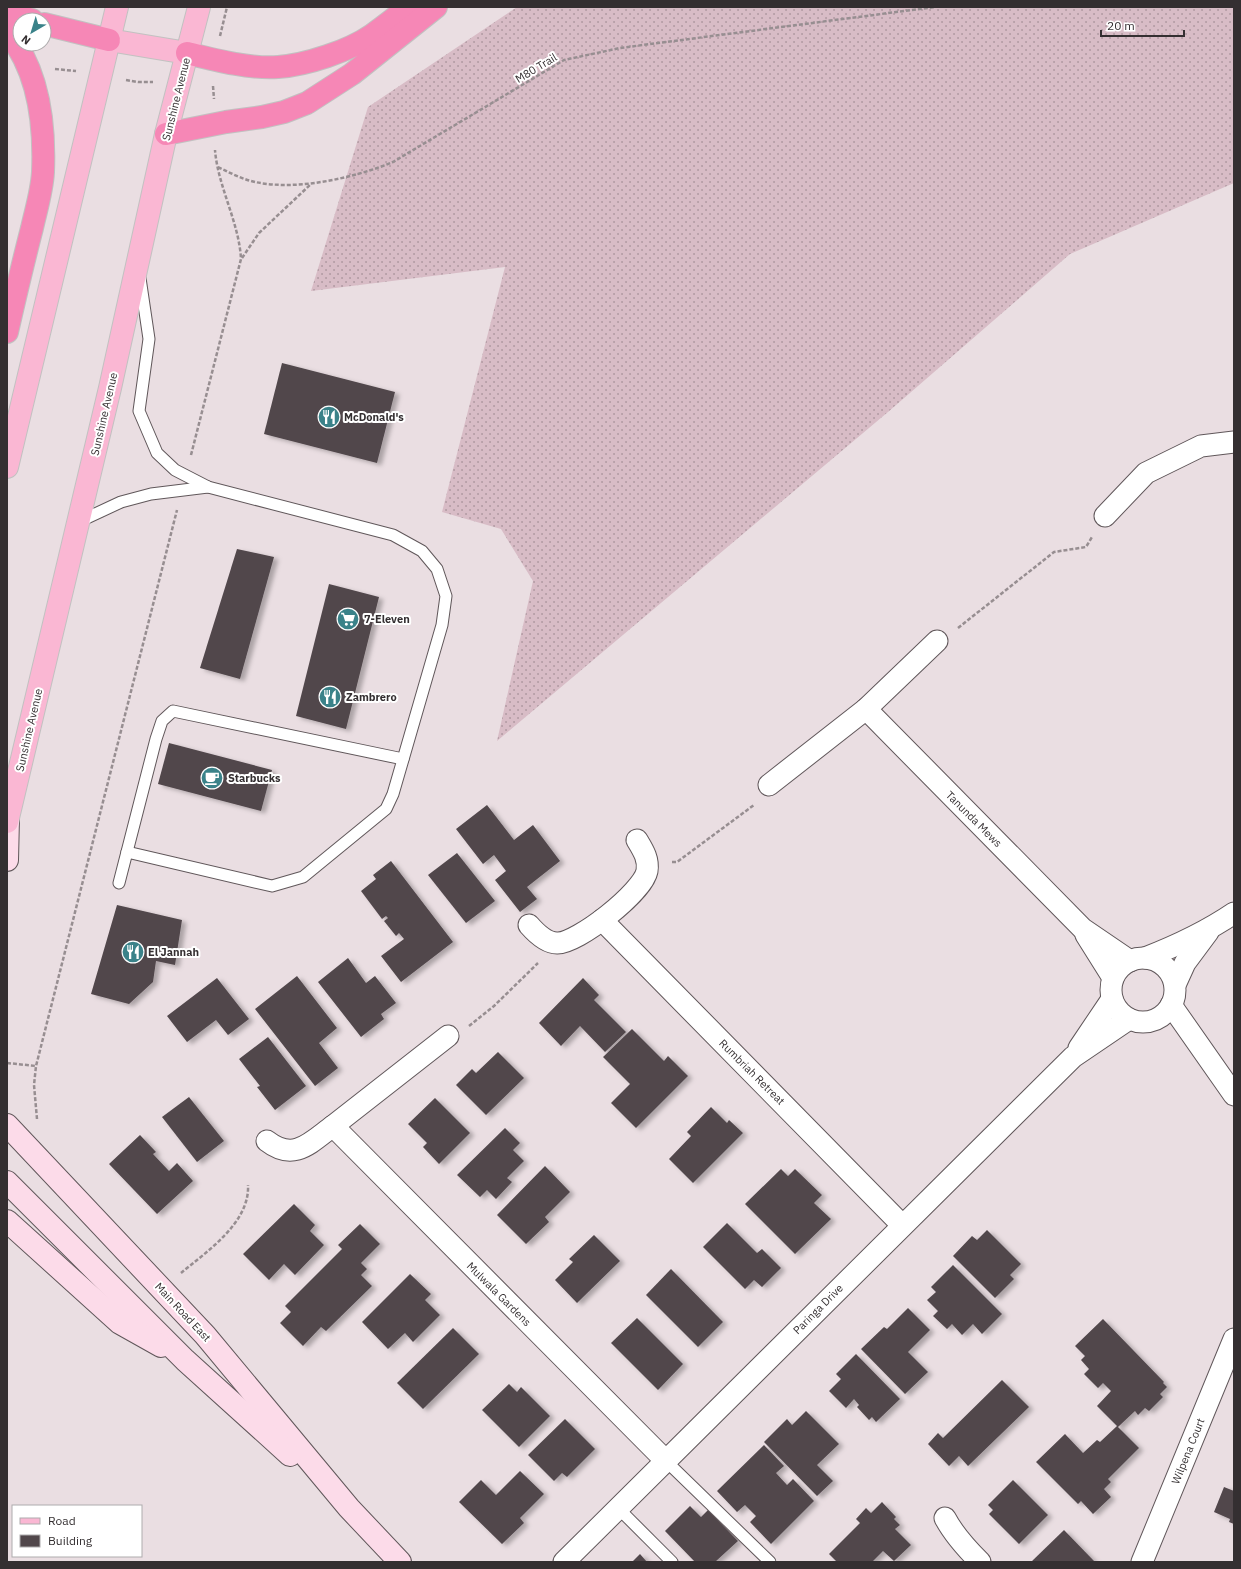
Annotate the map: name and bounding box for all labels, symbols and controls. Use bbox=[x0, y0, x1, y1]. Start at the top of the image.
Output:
north arrow bbox=[12, 12, 52, 52]
scale bar bbox=[1101, 12, 1184, 38]
text: 20 m bbox=[1107, 18, 1135, 33]
text: N bbox=[18, 32, 33, 48]
street label: M80 Trail bbox=[513, 50, 559, 86]
street label: Sunshine Avenue bbox=[159, 56, 193, 142]
street label: Sunshine Avenue bbox=[88, 371, 120, 457]
restaurant icon: McDonald's bbox=[316, 404, 342, 430]
place label: McDonald's bbox=[344, 410, 404, 424]
supermarket icon: 7-Eleven bbox=[335, 606, 361, 632]
place label: 7-Eleven bbox=[364, 612, 410, 626]
restaurant icon: Zambrero bbox=[317, 684, 343, 710]
street label: Sunshine Avenue bbox=[13, 687, 45, 773]
place label: Zambrero bbox=[346, 690, 397, 704]
cafe icon: Starbucks bbox=[199, 765, 225, 791]
place label: Starbucks bbox=[228, 771, 281, 785]
street label: Tanunda Mews bbox=[943, 788, 1005, 850]
restaurant icon: El Jannah bbox=[120, 939, 146, 965]
place label: El Jannah bbox=[148, 945, 199, 959]
street label: Rumbriah Retreat bbox=[716, 1036, 788, 1108]
street label: Mulwala Gardens bbox=[464, 1259, 534, 1329]
street label: Main Road East bbox=[152, 1280, 214, 1345]
street label: Paringa Drive bbox=[790, 1281, 846, 1337]
street label: Wilpena Court bbox=[1168, 1416, 1208, 1486]
legend bbox=[12, 1505, 142, 1557]
text: Road bbox=[48, 1513, 76, 1528]
text: Building bbox=[48, 1533, 93, 1548]

